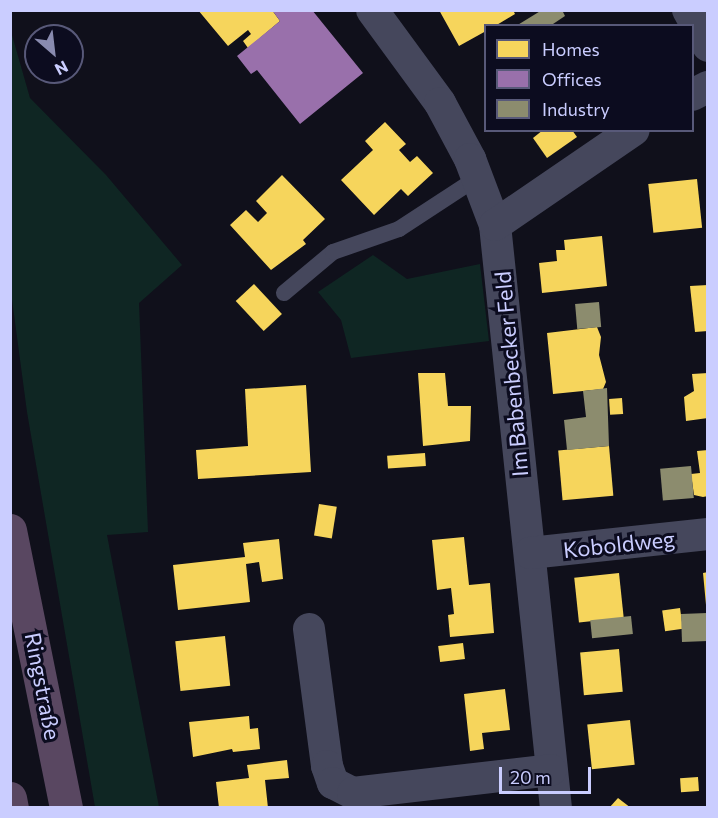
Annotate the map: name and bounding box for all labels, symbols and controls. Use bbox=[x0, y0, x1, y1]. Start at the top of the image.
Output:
north arrow bbox=[24, 24, 84, 84]
legend bbox=[484, 24, 694, 132]
text: Homes bbox=[542, 38, 600, 60]
text: N bbox=[52, 57, 72, 80]
text: Offices bbox=[542, 68, 602, 90]
text: Industry bbox=[542, 98, 610, 120]
street label: Im Babenbecker Feld bbox=[489, 270, 533, 478]
street label: Koboldweg bbox=[562, 525, 676, 563]
street label: Ringstraße bbox=[20, 630, 66, 742]
scale bar bbox=[502, 755, 594, 793]
text: 20 m bbox=[510, 766, 551, 788]

